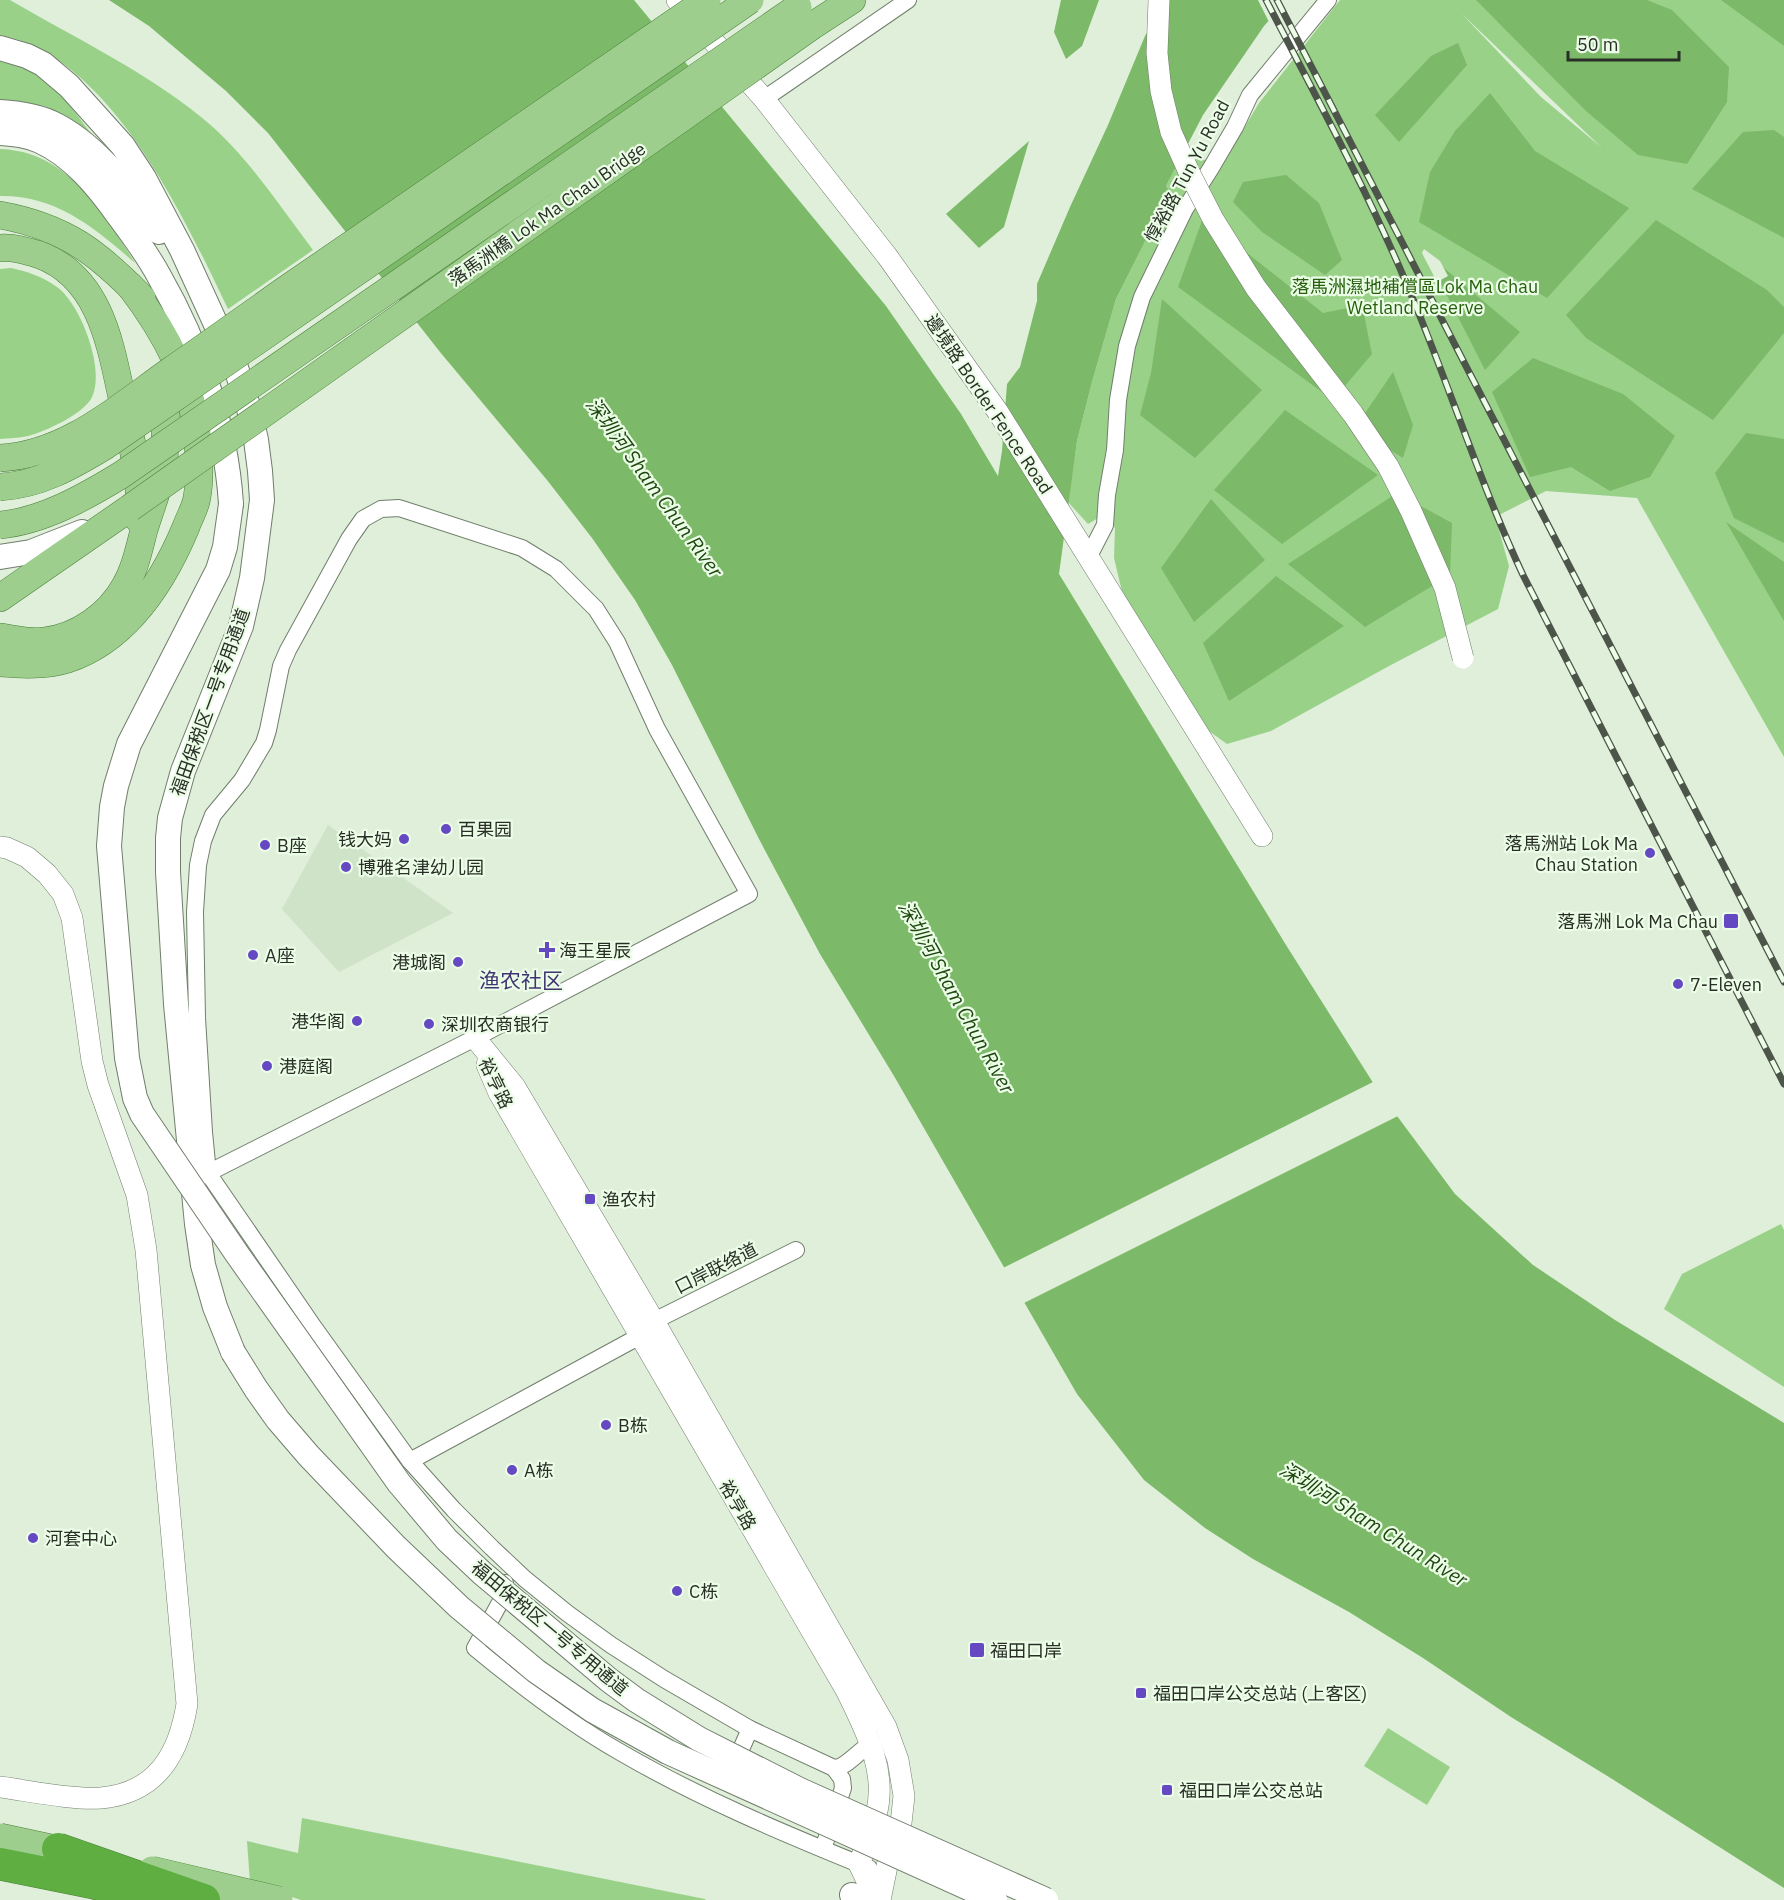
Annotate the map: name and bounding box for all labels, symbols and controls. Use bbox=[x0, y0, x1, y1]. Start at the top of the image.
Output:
scale bar bbox=[1568, 24, 1679, 62]
text: 50 m bbox=[1577, 33, 1619, 56]
street label: 惇裕路 Tun Yu Road bbox=[1140, 96, 1234, 246]
street label: 落馬洲橋 Lok Ma Chau Bridge bbox=[444, 137, 650, 291]
park label: 落馬洲濕地補償區Lok Ma Chau Wetland Reserve bbox=[1292, 275, 1538, 319]
street label: 邊境路 Border Fence Road bbox=[920, 310, 1058, 498]
water label: 深圳河 Sham Chun River bbox=[581, 392, 730, 583]
street label: 福田保税区一号专用通道 bbox=[165, 605, 255, 799]
place label: 百果园 bbox=[458, 818, 512, 841]
marker: 百果园 bbox=[439, 822, 453, 836]
place label: 钱大妈 bbox=[338, 828, 392, 851]
marker: 钱大妈 bbox=[397, 832, 411, 846]
place label: 落馬洲站 Lok Ma Chau Station bbox=[1505, 832, 1638, 876]
place label: B座 bbox=[277, 834, 307, 857]
marker: B座 bbox=[258, 838, 272, 852]
marker: 落馬洲站 Lok Ma Chau Station bbox=[1643, 846, 1657, 860]
place label: 博雅名津幼儿园 bbox=[358, 856, 484, 879]
marker: 博雅名津幼儿园 bbox=[339, 860, 353, 874]
water label: 深圳河 Sham Chun River bbox=[893, 896, 1022, 1099]
place label: 落馬洲 Lok Ma Chau bbox=[1557, 910, 1718, 933]
marker: 落馬洲 Lok Ma Chau bbox=[1722, 912, 1740, 930]
place label: 海王星辰 bbox=[559, 939, 631, 962]
marker: 海王星辰 bbox=[540, 943, 554, 957]
place label: A座 bbox=[265, 944, 295, 967]
marker: A座 bbox=[246, 948, 260, 962]
place label: 港城阁 bbox=[392, 951, 446, 974]
marker: 港城阁 bbox=[451, 955, 465, 969]
district label: 渔农社区 bbox=[479, 966, 563, 994]
place label: 7-Eleven bbox=[1690, 973, 1762, 996]
marker: 7-Eleven bbox=[1671, 977, 1685, 991]
place label: 港华阁 bbox=[291, 1010, 345, 1033]
place label: 深圳农商银行 bbox=[441, 1013, 549, 1036]
marker: 港华阁 bbox=[350, 1014, 364, 1028]
marker: 深圳农商银行 bbox=[422, 1017, 436, 1031]
street label: 裕亨路 bbox=[474, 1054, 518, 1112]
place label: 港庭阁 bbox=[279, 1055, 333, 1078]
marker: 港庭阁 bbox=[260, 1059, 274, 1073]
place label: 渔农村 bbox=[602, 1188, 656, 1211]
marker: 渔农村 bbox=[583, 1192, 597, 1206]
street label: 口岸联络道 bbox=[671, 1237, 761, 1299]
place label: B栋 bbox=[618, 1414, 648, 1437]
marker: B栋 bbox=[599, 1418, 613, 1432]
water label: 深圳河 Sham Chun River bbox=[1275, 1455, 1473, 1593]
place label: A栋 bbox=[524, 1459, 554, 1482]
marker: A栋 bbox=[505, 1463, 519, 1477]
street label: 裕亨路 bbox=[715, 1476, 761, 1534]
place label: 河套中心 bbox=[45, 1527, 117, 1550]
marker: 河套中心 bbox=[26, 1531, 40, 1545]
street label: 福田保税区一号专用通道 bbox=[467, 1556, 633, 1700]
place label: C栋 bbox=[689, 1580, 718, 1603]
marker: C栋 bbox=[670, 1584, 684, 1598]
place label: 福田口岸 bbox=[990, 1639, 1062, 1662]
marker: 福田口岸 bbox=[968, 1641, 986, 1659]
place label: 福田口岸公交总站 (上客区) bbox=[1153, 1682, 1367, 1705]
marker: 福田口岸公交总站 (上客区) bbox=[1134, 1686, 1148, 1700]
place label: 福田口岸公交总站 bbox=[1179, 1779, 1323, 1802]
marker: 福田口岸公交总站 bbox=[1160, 1783, 1174, 1797]

